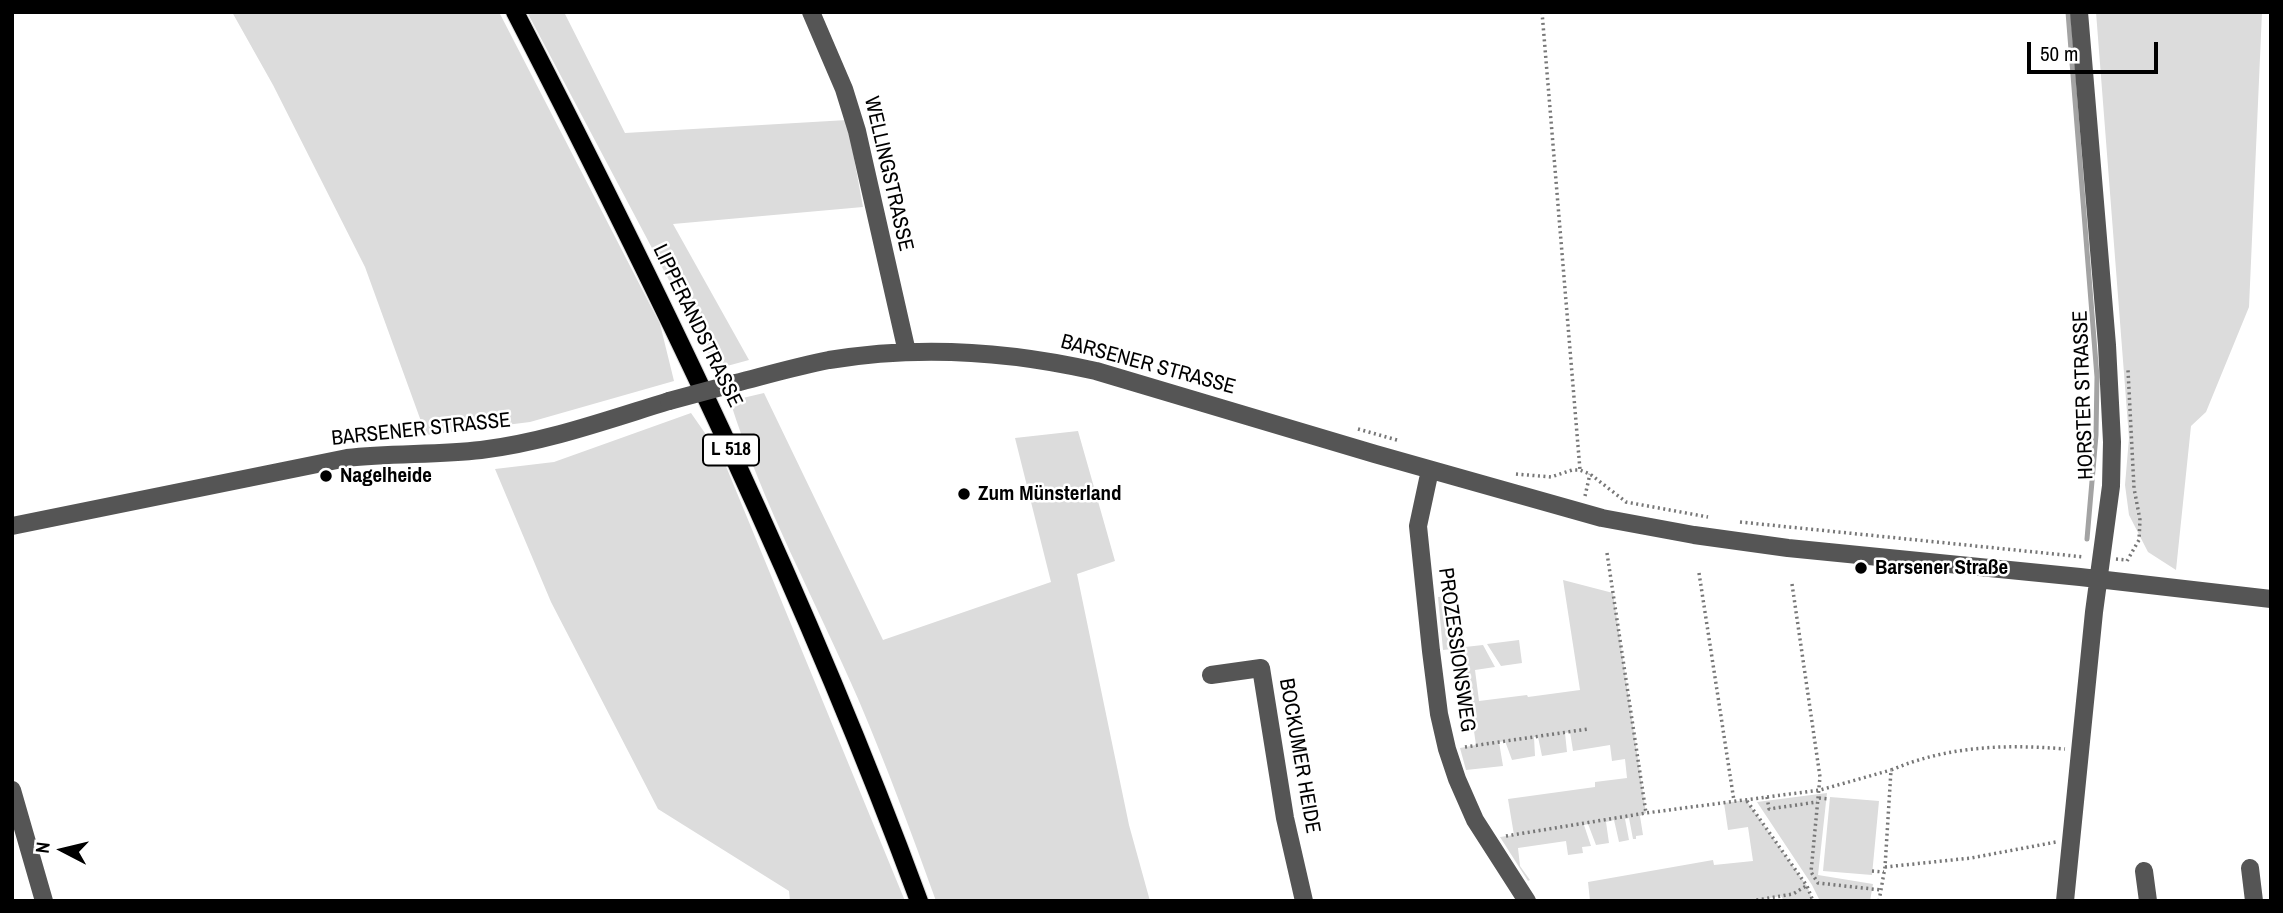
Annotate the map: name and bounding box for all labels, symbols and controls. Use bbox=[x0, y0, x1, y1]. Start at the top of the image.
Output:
scale bar bbox=[2031, 28, 2162, 72]
text: 50 m bbox=[2040, 39, 2078, 68]
street label: WELLINGSTRASSE bbox=[858, 94, 918, 254]
street label: LIPPERANDSTRASSE bbox=[647, 240, 747, 412]
street label: HORSTER STRASSE bbox=[2068, 310, 2100, 480]
street label: BARSENER STRASSE bbox=[1058, 330, 1238, 400]
street label: BARSENER STRASSE bbox=[330, 408, 512, 452]
road number: L 518 bbox=[703, 435, 759, 466]
place label: Nagelheide bbox=[340, 463, 432, 489]
marker: Nagelheide bbox=[318, 468, 334, 484]
place label: Zum Münsterland bbox=[978, 481, 1122, 507]
marker: Zum Münsterland bbox=[956, 486, 972, 502]
place label: Barsener Straße bbox=[1875, 555, 2008, 581]
marker: Barsener Straße bbox=[1853, 560, 1869, 576]
street label: PROZESSIONSWEG bbox=[1432, 566, 1480, 734]
street label: BOCKUMER HEIDE bbox=[1273, 677, 1325, 835]
north arrow bbox=[28, 815, 98, 885]
text: N bbox=[29, 840, 56, 855]

